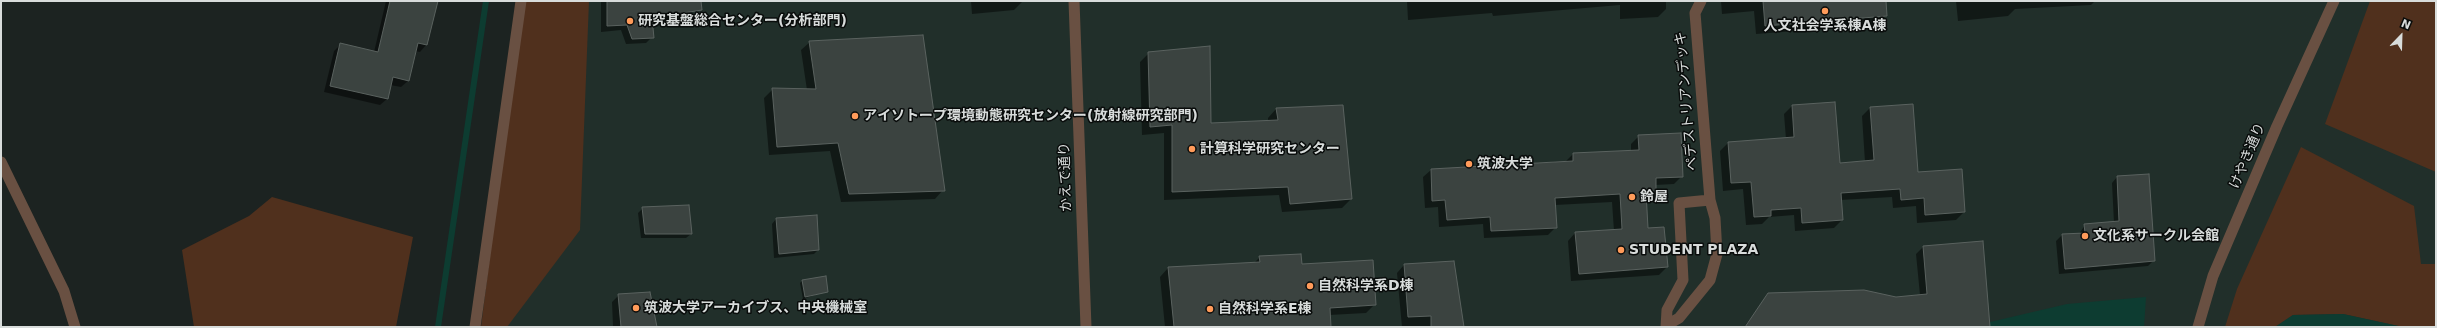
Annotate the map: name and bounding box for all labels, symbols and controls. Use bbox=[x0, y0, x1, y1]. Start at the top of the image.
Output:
marker: 人文社会学系棟A棟 bbox=[1820, 6, 1830, 16]
place label: 研究基盤総合センター(分析部門) bbox=[638, 13, 847, 29]
marker: 研究基盤総合センター(分析部門) bbox=[625, 16, 635, 26]
north arrow bbox=[2381, 16, 2421, 56]
text: N bbox=[2399, 17, 2413, 32]
place label: 人文社会学系棟A棟 bbox=[1764, 18, 1886, 34]
street label: ペデストリアンデッキ bbox=[1673, 31, 1701, 171]
place label: アイソトープ環境動態研究センター(放射線研究部門) bbox=[863, 108, 1198, 124]
marker: アイソトープ環境動態研究センター(放射線研究部門) bbox=[850, 111, 860, 121]
street label: けやき通り bbox=[2227, 121, 2269, 191]
place label: 計算科学研究センター bbox=[1200, 141, 1340, 157]
street label: かえで通り bbox=[1056, 142, 1076, 212]
marker: 計算科学研究センター bbox=[1187, 144, 1197, 154]
place label: 筑波大学 bbox=[1477, 156, 1533, 172]
marker: 筑波大学 bbox=[1464, 159, 1474, 169]
place label: 鈴屋 bbox=[1640, 189, 1668, 205]
marker: 鈴屋 bbox=[1627, 192, 1637, 202]
place label: 文化系サークル会館 bbox=[2093, 228, 2219, 244]
marker: 文化系サークル会館 bbox=[2080, 231, 2090, 241]
place label: STUDENT PLAZA bbox=[1629, 242, 1758, 258]
marker: STUDENT PLAZA bbox=[1616, 245, 1626, 255]
place label: 自然科学系D棟 bbox=[1318, 278, 1414, 294]
marker: 自然科学系D棟 bbox=[1305, 281, 1315, 291]
place label: 筑波大学アーカイブス、中央機械室 bbox=[644, 300, 867, 316]
place label: 自然科学系E棟 bbox=[1218, 301, 1312, 317]
marker: 筑波大学アーカイブス、中央機械室 bbox=[631, 303, 641, 313]
marker: 自然科学系E棟 bbox=[1205, 304, 1215, 314]

